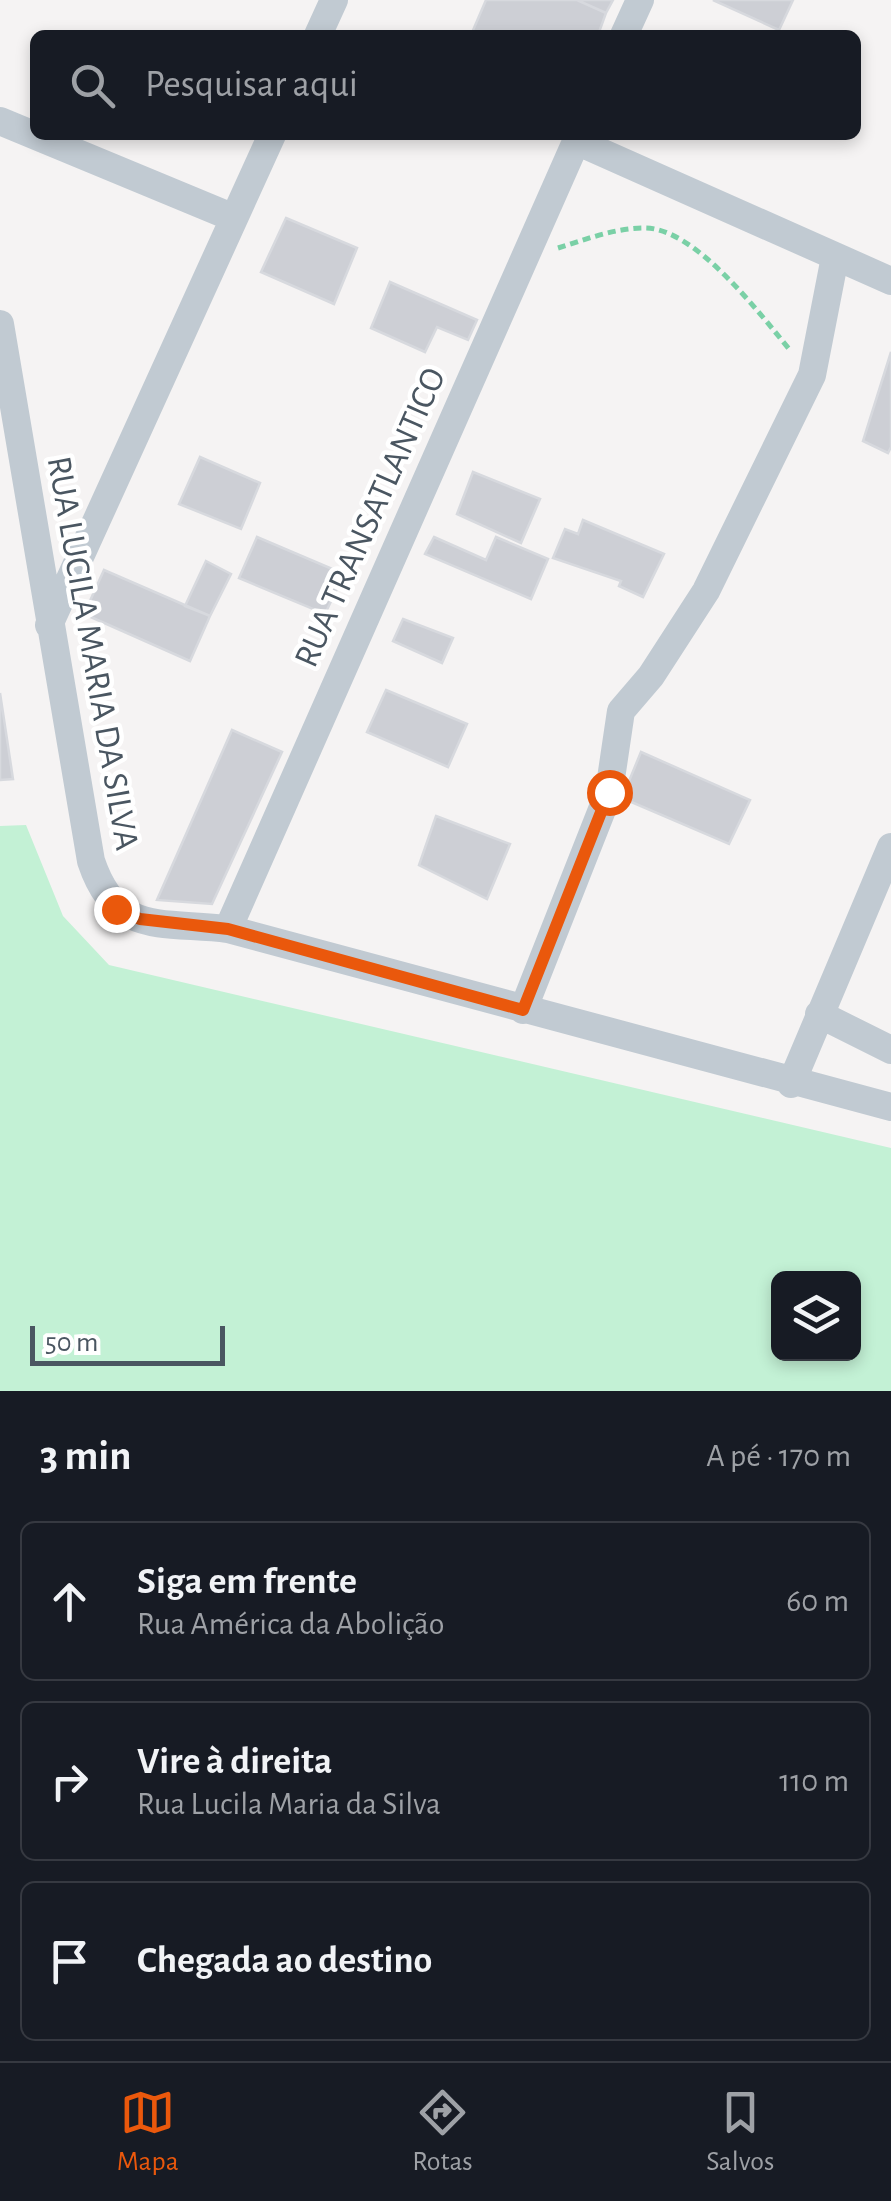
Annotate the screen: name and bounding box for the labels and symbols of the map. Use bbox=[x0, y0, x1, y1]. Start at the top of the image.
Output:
street label: RUA TRANSATLANTICO bbox=[289, 363, 452, 672]
street label: RUA LUCILA MARIA DA SILVA bbox=[41, 454, 144, 853]
route start bbox=[587, 770, 633, 816]
route end bbox=[94, 887, 140, 933]
scale bar bbox=[30, 1321, 225, 1366]

